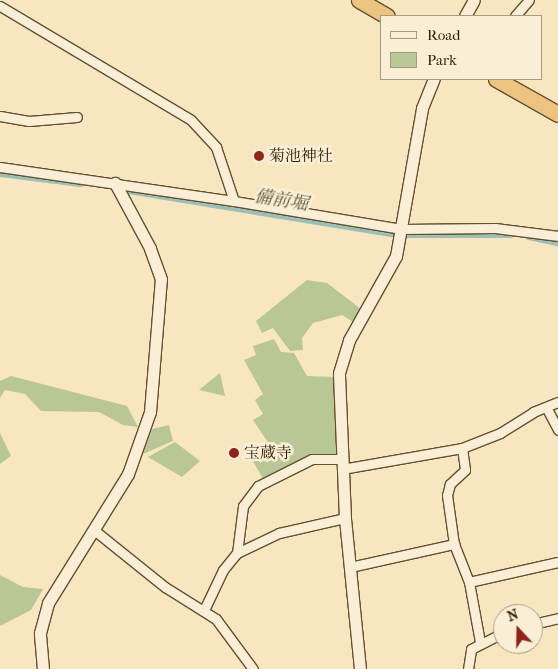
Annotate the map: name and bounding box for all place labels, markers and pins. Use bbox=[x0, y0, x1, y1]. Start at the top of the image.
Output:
place label: 菊池神社 bbox=[269, 146, 333, 166]
marker: 菊池神社 bbox=[253, 150, 265, 162]
place label: 宝蔵寺 bbox=[244, 443, 292, 463]
marker: 宝蔵寺 bbox=[228, 447, 240, 459]

